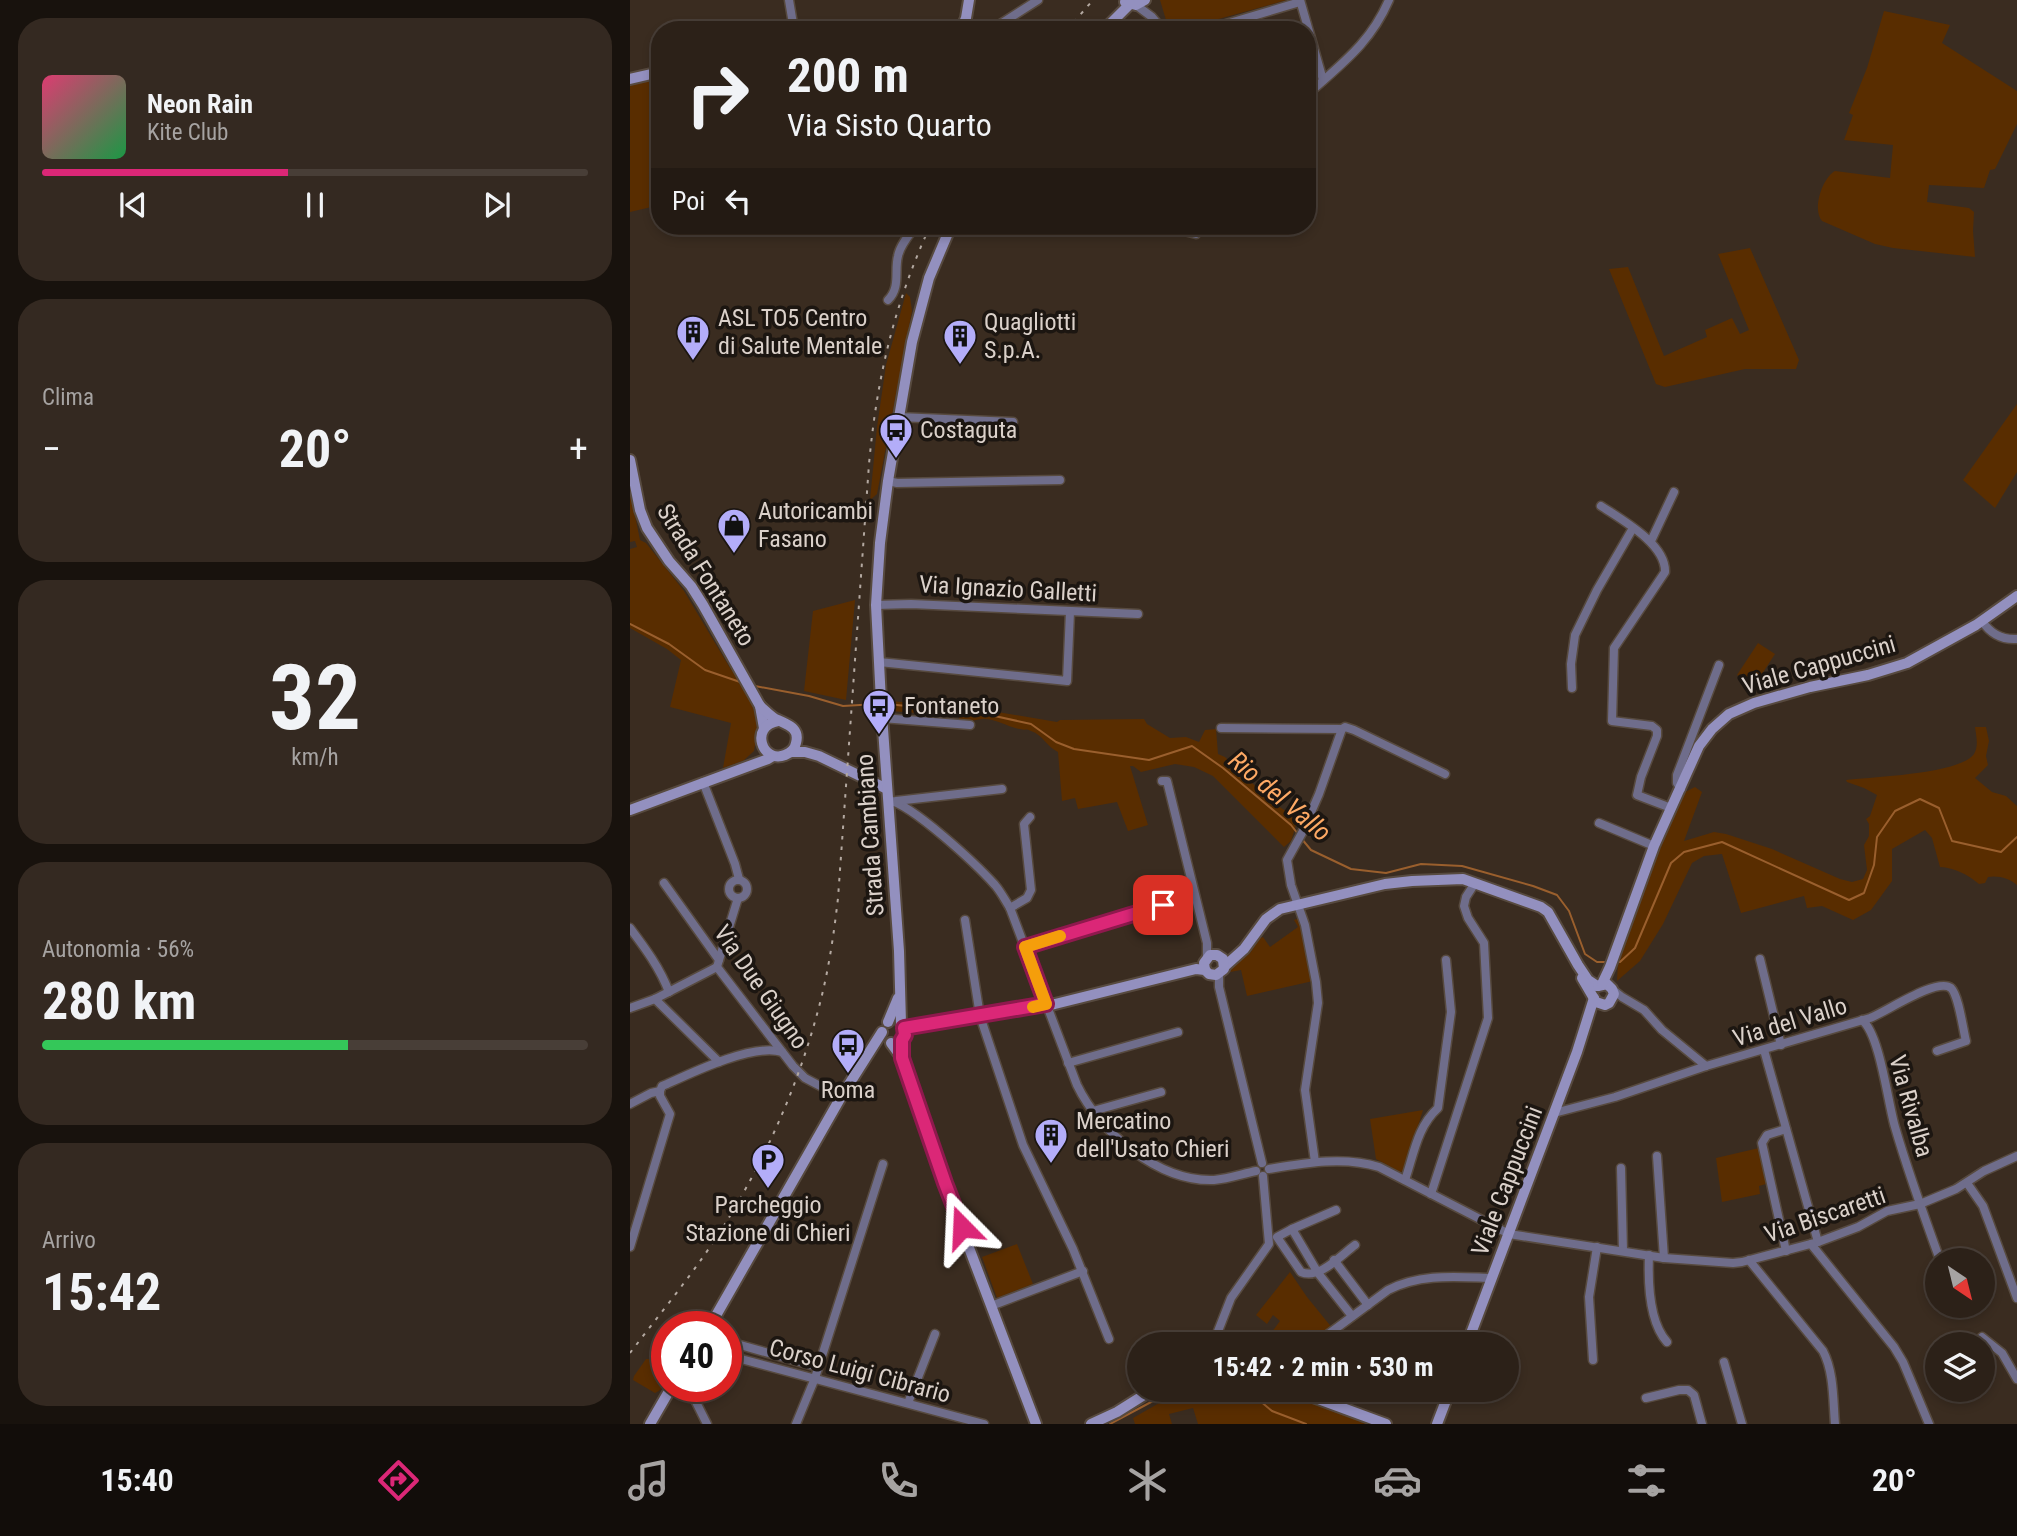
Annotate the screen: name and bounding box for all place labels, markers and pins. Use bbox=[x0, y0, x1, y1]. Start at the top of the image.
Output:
place label: ASL TO5 Centro di Salute Mentale bbox=[718, 304, 882, 360]
place label: Quagliotti S.p.A. bbox=[984, 308, 1076, 364]
building icon: ASL TO5 Centro di Salute Mentale bbox=[674, 313, 712, 362]
building icon: Quagliotti S.p.A. bbox=[941, 317, 979, 366]
bus stop icon: Costaguta bbox=[877, 411, 915, 460]
place label: Costaguta bbox=[920, 416, 1017, 444]
place label: Autoricambi Fasano bbox=[758, 497, 873, 553]
shop icon: Autoricambi Fasano bbox=[715, 506, 753, 555]
bus stop icon: Fontaneto bbox=[860, 687, 898, 736]
place label: Fontaneto bbox=[904, 692, 999, 720]
pin bbox=[1133, 875, 1193, 935]
bus stop icon: Roma bbox=[829, 1026, 867, 1075]
place label: Roma bbox=[821, 1076, 875, 1104]
place label: Mercatino dell'Usato Chieri bbox=[1076, 1107, 1229, 1163]
building icon: Mercatino dell'Usato Chieri bbox=[1032, 1116, 1070, 1165]
parking icon: Parcheggio Stazione di Chieri bbox=[749, 1141, 787, 1190]
place label: Parcheggio Stazione di Chieri bbox=[685, 1191, 851, 1247]

